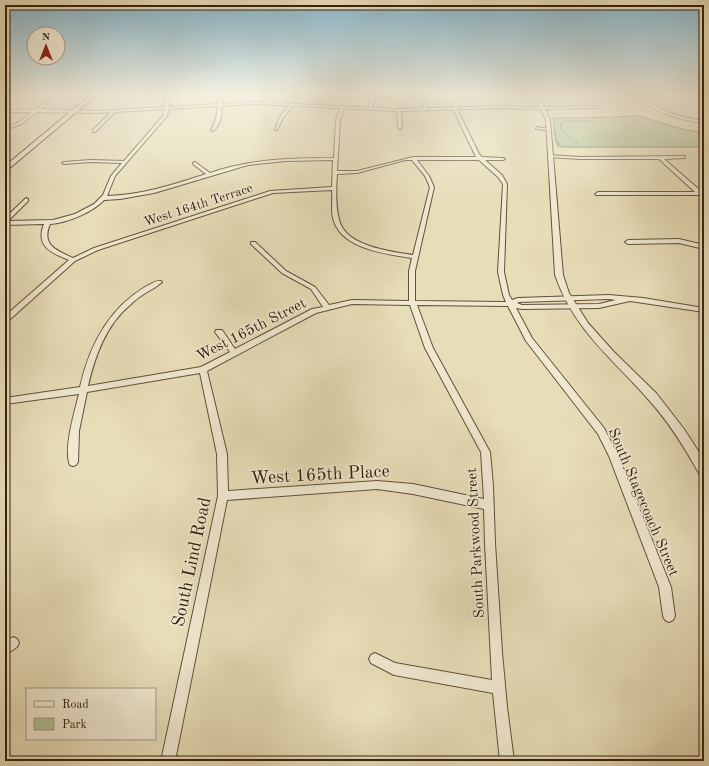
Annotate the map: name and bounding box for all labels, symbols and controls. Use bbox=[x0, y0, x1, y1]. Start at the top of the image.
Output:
north arrow bbox=[26, 26, 66, 66]
text: N bbox=[42, 32, 51, 43]
street label: West 164th Terrace bbox=[143, 182, 254, 229]
street label: West 165th Street bbox=[194, 296, 309, 364]
street label: South Stagecoach Street bbox=[605, 426, 681, 579]
street label: West 165th Place bbox=[250, 462, 390, 488]
street label: South Parkwood Street bbox=[465, 467, 488, 619]
street label: South Lind Road bbox=[169, 496, 215, 629]
legend bbox=[26, 688, 156, 740]
text: Road bbox=[62, 699, 89, 711]
text: Park bbox=[62, 719, 87, 731]

